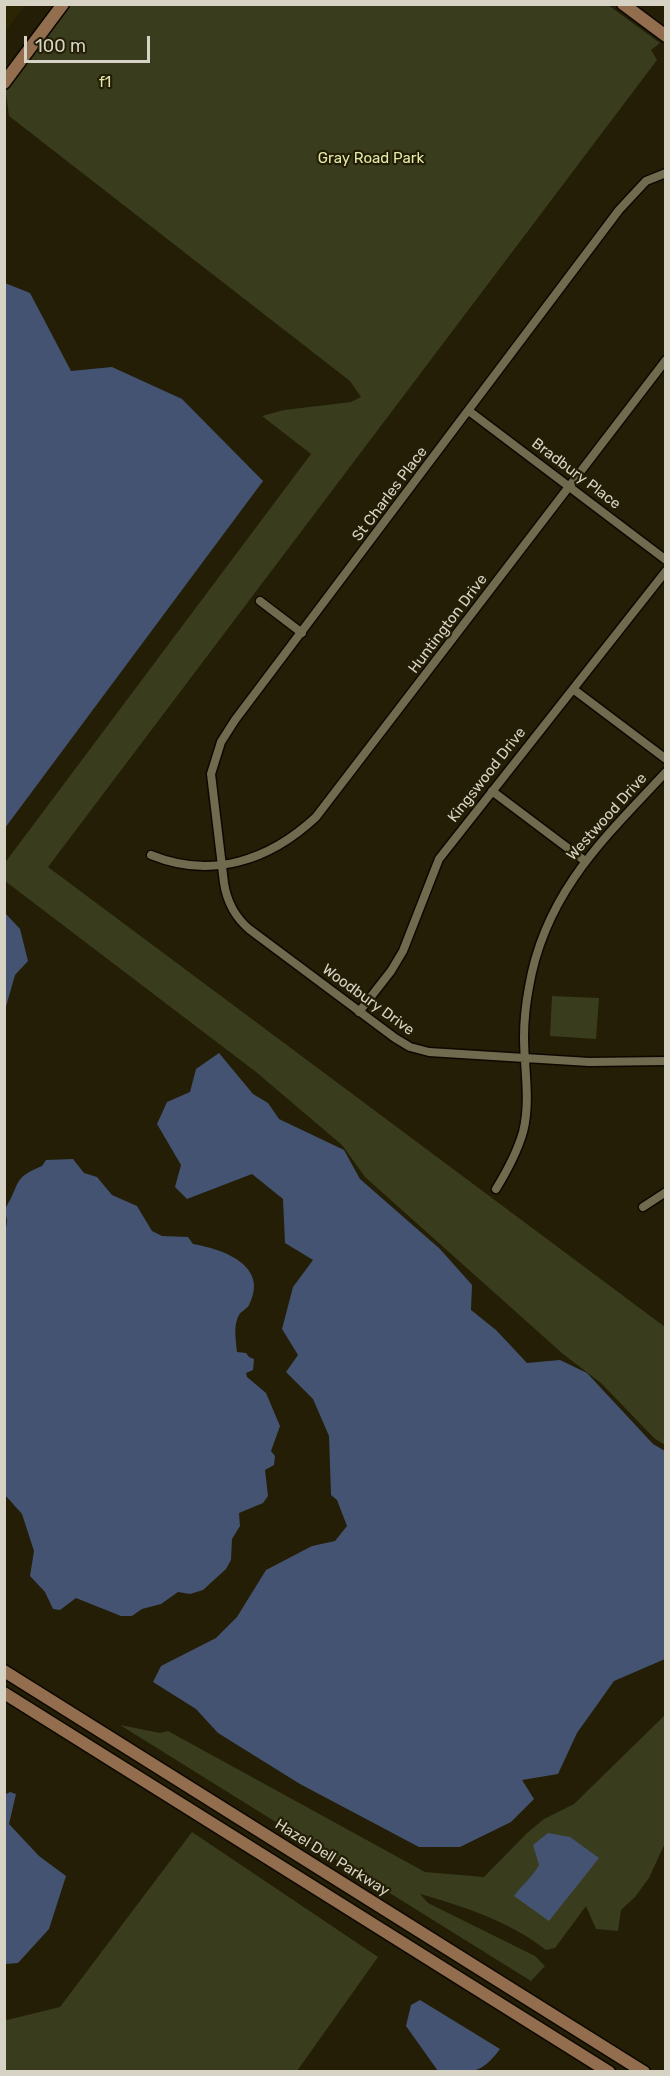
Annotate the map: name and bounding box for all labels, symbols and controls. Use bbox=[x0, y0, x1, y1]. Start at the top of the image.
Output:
scale bar bbox=[27, 24, 153, 62]
text: 100 m bbox=[35, 35, 86, 57]
park label: f1 bbox=[99, 74, 111, 92]
park label: Gray Road Park bbox=[318, 150, 424, 168]
street label: Bradbury Place bbox=[528, 435, 624, 513]
street label: St Charles Place bbox=[349, 443, 431, 545]
street label: Huntington Drive bbox=[405, 571, 491, 677]
street label: Kingswood Drive bbox=[444, 724, 530, 826]
street label: Westwood Drive bbox=[563, 770, 651, 864]
street label: Woodbury Drive bbox=[318, 961, 418, 1039]
street label: Hazel Dell Parkway bbox=[272, 1816, 392, 1900]

